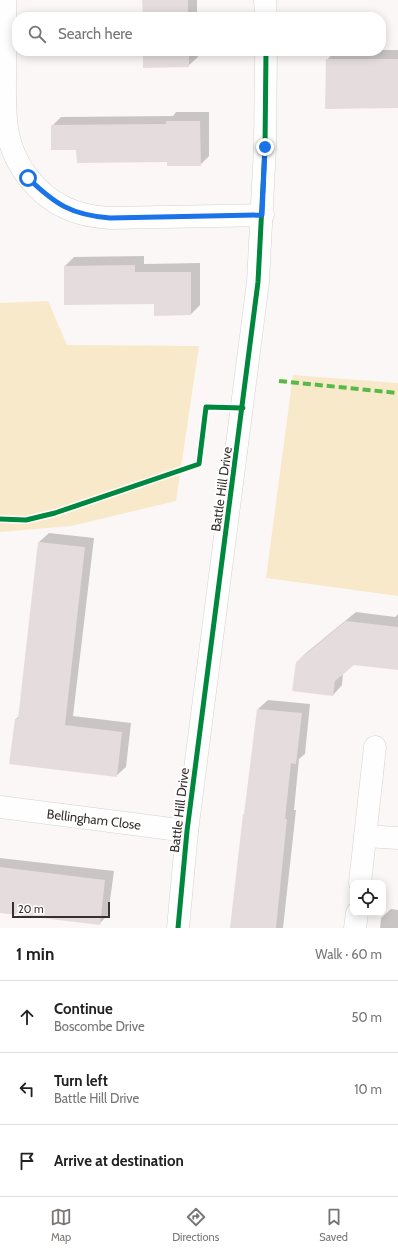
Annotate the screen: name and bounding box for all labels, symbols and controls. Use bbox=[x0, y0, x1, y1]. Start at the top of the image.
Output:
search box bbox=[12, 12, 386, 56]
icon: search bbox=[26, 23, 48, 45]
text: Search here bbox=[58, 25, 133, 43]
route end bbox=[256, 138, 274, 156]
route start bbox=[19, 169, 37, 187]
street label: Battle Hill Drive bbox=[207, 445, 235, 532]
street label: Battle Hill Drive bbox=[166, 766, 192, 853]
street label: Bellingham Close bbox=[46, 805, 142, 833]
map controls bbox=[350, 880, 386, 916]
button: locate bbox=[350, 880, 386, 916]
scale bar bbox=[12, 900, 110, 919]
text: 20 m bbox=[18, 902, 44, 916]
text: 1 min bbox=[16, 944, 54, 964]
text: Walk · 60 m bbox=[315, 946, 382, 962]
text: Continue bbox=[54, 1000, 113, 1018]
icon: ahead bbox=[16, 1006, 38, 1028]
text: 50 m bbox=[352, 1009, 382, 1025]
text: Boscombe Drive bbox=[54, 1018, 145, 1034]
text: Turn left bbox=[54, 1072, 108, 1090]
icon: left bbox=[16, 1078, 38, 1100]
text: 10 m bbox=[354, 1081, 382, 1097]
text: Battle Hill Drive bbox=[54, 1090, 139, 1106]
icon: arrive bbox=[16, 1150, 38, 1172]
text: Arrive at destination bbox=[54, 1152, 184, 1170]
tab: Map bbox=[50, 1206, 72, 1244]
tab: Directions bbox=[172, 1206, 219, 1244]
tab: Saved bbox=[319, 1206, 348, 1244]

